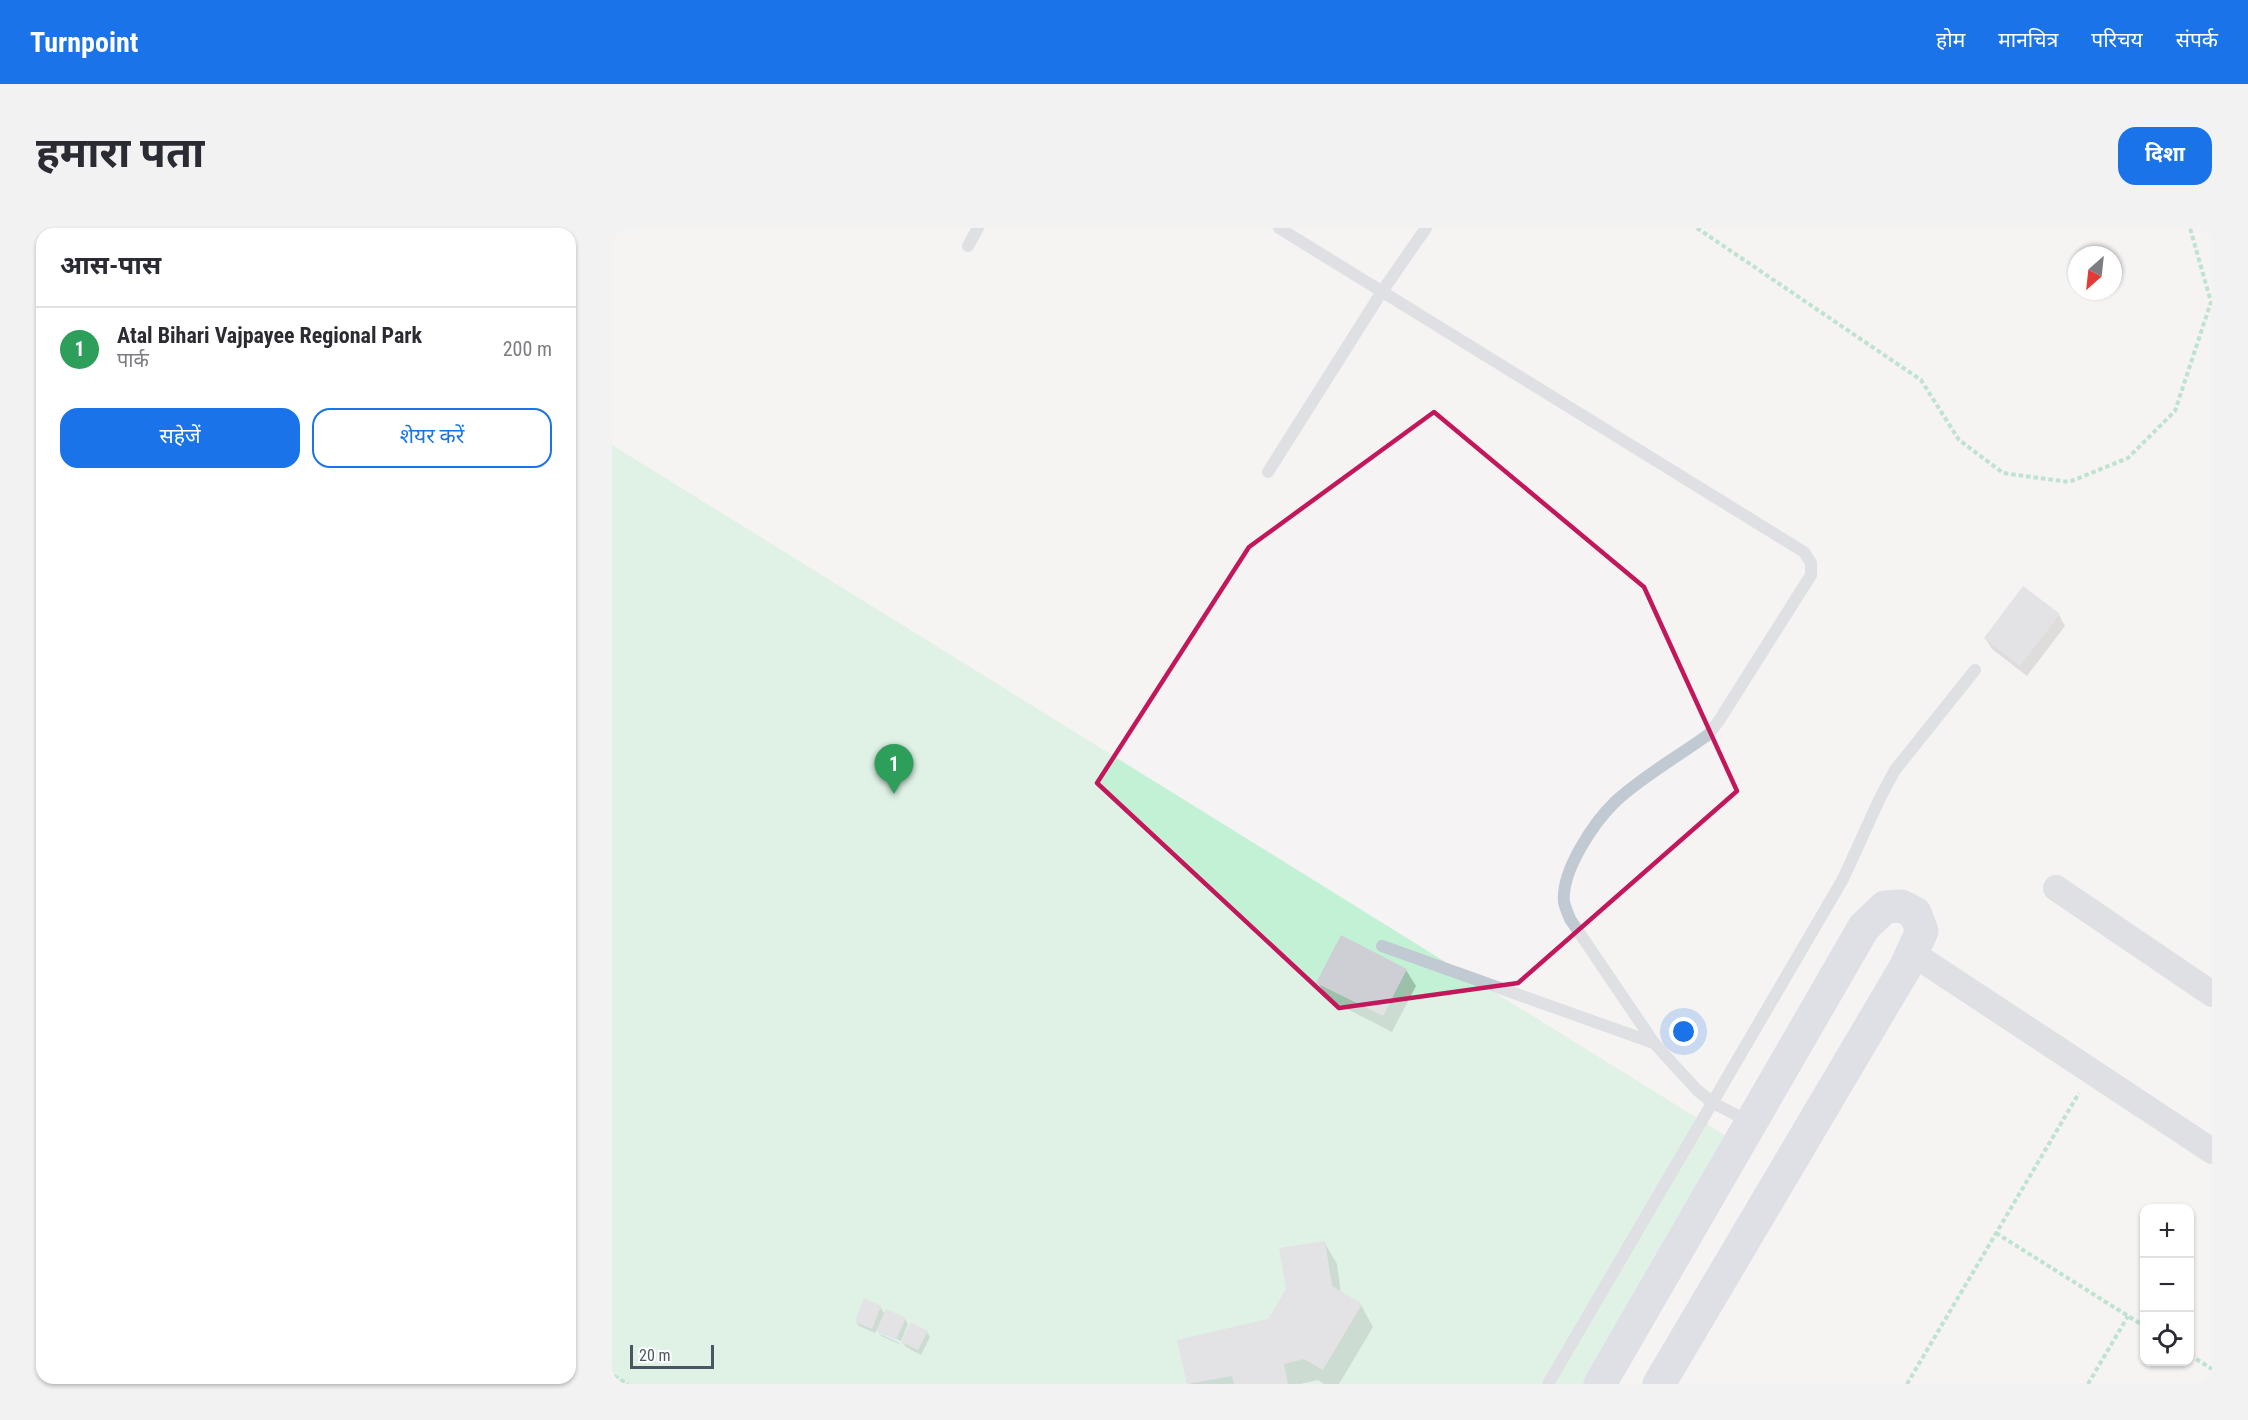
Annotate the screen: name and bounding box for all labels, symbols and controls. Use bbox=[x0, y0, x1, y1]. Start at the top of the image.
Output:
text: Turnpoint bbox=[30, 26, 138, 59]
text: होम bbox=[1936, 28, 1965, 52]
text: मानचित्र bbox=[1998, 28, 2058, 52]
text: परिचय bbox=[2091, 28, 2143, 52]
text: संपर्क bbox=[2176, 28, 2218, 52]
button: दिशा bbox=[2118, 127, 2212, 185]
text: हमारा पता bbox=[36, 128, 204, 177]
north arrow bbox=[2068, 246, 2122, 300]
text: आस-पास bbox=[60, 250, 161, 280]
text: Atal Bihari Vajpayee Regional Park bbox=[117, 323, 422, 348]
text: 1 bbox=[74, 337, 85, 361]
text: 200 m bbox=[503, 337, 552, 361]
text: पार्क bbox=[117, 348, 149, 372]
button: सहेजें bbox=[60, 408, 300, 468]
button: शेयर करें bbox=[312, 408, 552, 468]
pin: 1 bbox=[874, 744, 914, 794]
your location bbox=[1669, 1017, 1698, 1046]
map controls bbox=[2140, 1204, 2194, 1366]
button: + bbox=[2140, 1204, 2194, 1258]
button: − bbox=[2140, 1258, 2194, 1312]
button: locate bbox=[2140, 1312, 2194, 1366]
scale bar bbox=[630, 1342, 714, 1370]
text: 20 m bbox=[639, 1346, 671, 1365]

